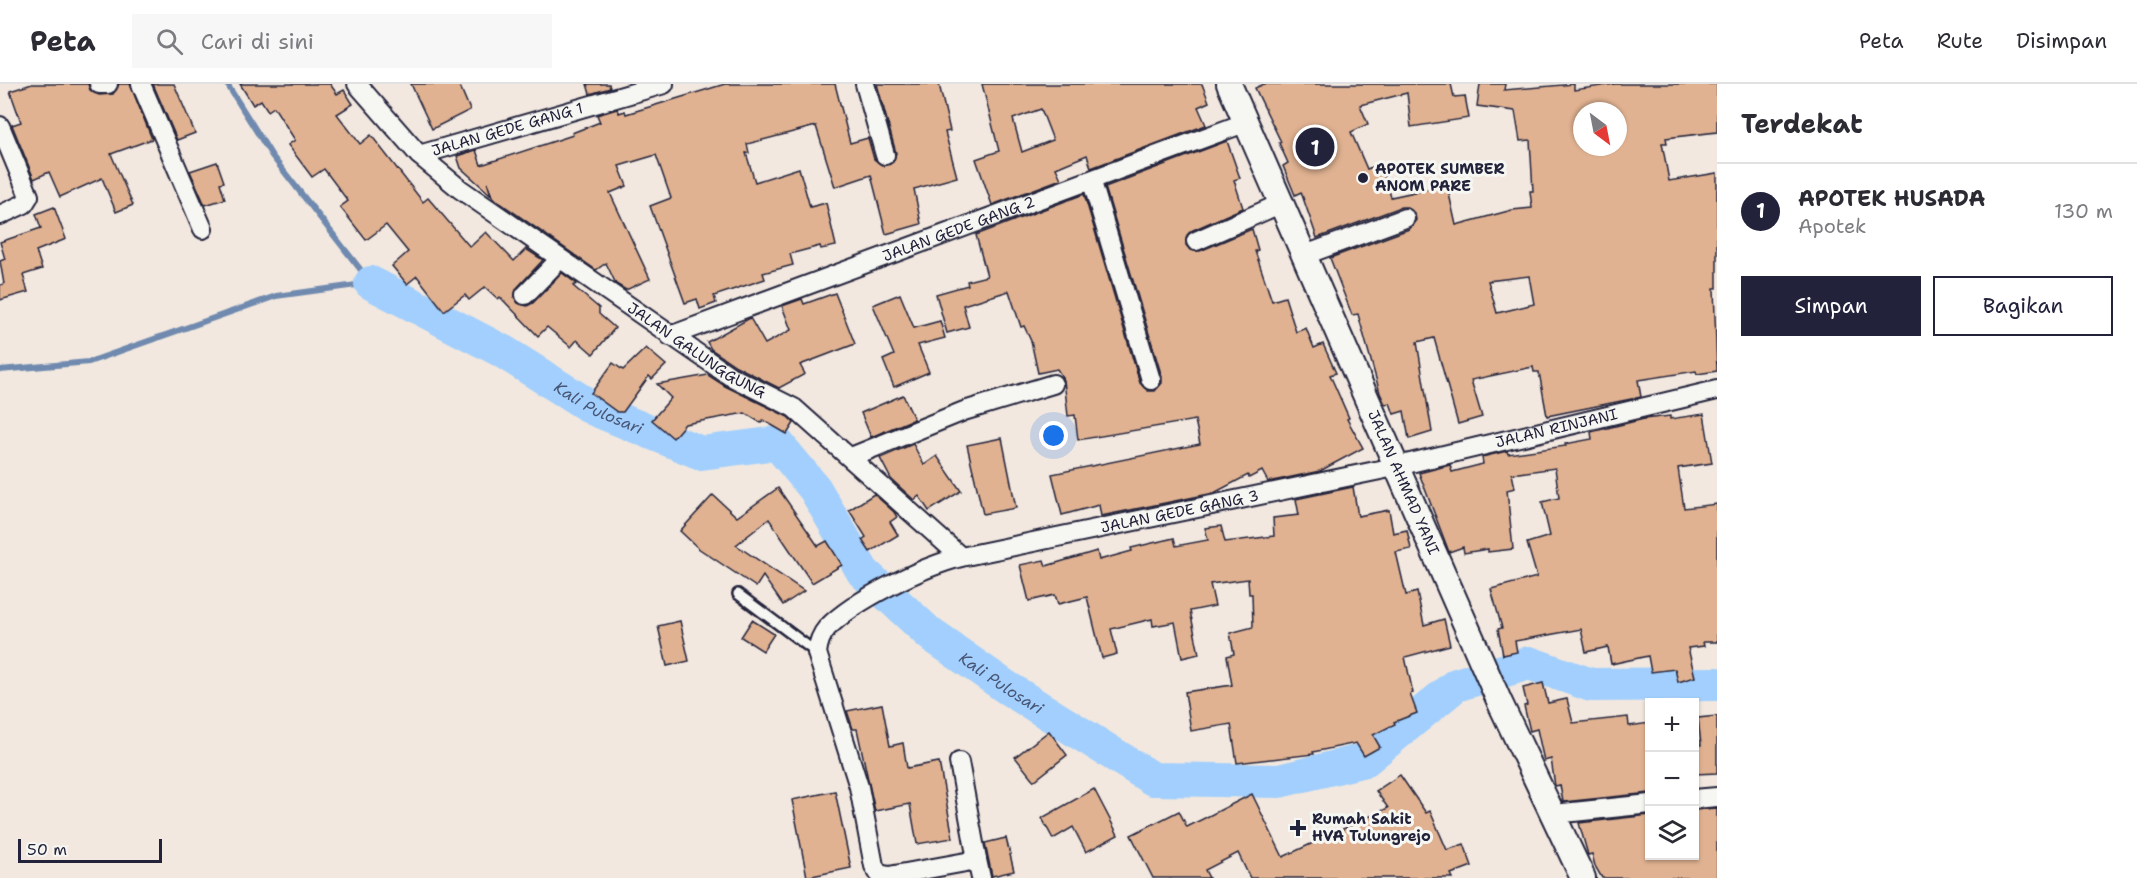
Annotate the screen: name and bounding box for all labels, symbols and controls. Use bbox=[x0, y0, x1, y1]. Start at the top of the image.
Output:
search box bbox=[132, 14, 552, 68]
text: Peta bbox=[30, 22, 96, 60]
icon: search bbox=[153, 25, 186, 58]
text: Cari di sini bbox=[201, 27, 314, 56]
text: Peta bbox=[1859, 27, 1904, 55]
text: Rute bbox=[1937, 27, 1983, 55]
text: Disimpan bbox=[2016, 27, 2107, 55]
street label: JALAN GEDE GANG 1 bbox=[429, 98, 585, 161]
north arrow bbox=[1573, 102, 1627, 156]
text: Terdekat bbox=[1741, 106, 1863, 141]
pin: 1 bbox=[1296, 124, 1334, 170]
place label: APOTEK SUMBER ANOM PARE bbox=[1375, 159, 1505, 196]
marker: APOTEK SUMBER ANOM PARE bbox=[1356, 171, 1370, 185]
text: APOTEK HUSADA bbox=[1798, 184, 1985, 213]
street label: JALAN GEDE GANG 2 bbox=[880, 192, 1038, 266]
text: 1 bbox=[1756, 198, 1765, 224]
text: 130 m bbox=[2054, 198, 2113, 224]
text: Apotek bbox=[1798, 213, 1867, 239]
button: Simpan bbox=[1741, 276, 1921, 336]
button: Bagikan bbox=[1933, 276, 2113, 336]
street label: JALAN GALUNGGUNG bbox=[623, 298, 769, 402]
water label: Kali Pulosari bbox=[550, 376, 647, 439]
street label: JALAN RINJANI bbox=[1494, 404, 1620, 452]
street label: JALAN AHMAD YANI bbox=[1363, 407, 1444, 558]
your location bbox=[1039, 421, 1068, 450]
street label: JALAN GEDE GANG 3 bbox=[1099, 485, 1261, 538]
water label: Kali Pulosari bbox=[955, 647, 1048, 719]
map controls bbox=[1645, 698, 1699, 860]
button: + bbox=[1645, 698, 1699, 752]
button: − bbox=[1645, 752, 1699, 806]
button: layers bbox=[1645, 806, 1699, 860]
place label: Rumah Sakit HVA Tulungrejo bbox=[1312, 809, 1431, 846]
marker: Rumah Sakit HVA Tulungrejo bbox=[1289, 819, 1307, 837]
scale bar bbox=[18, 836, 162, 864]
text: 50 m bbox=[27, 839, 67, 860]

